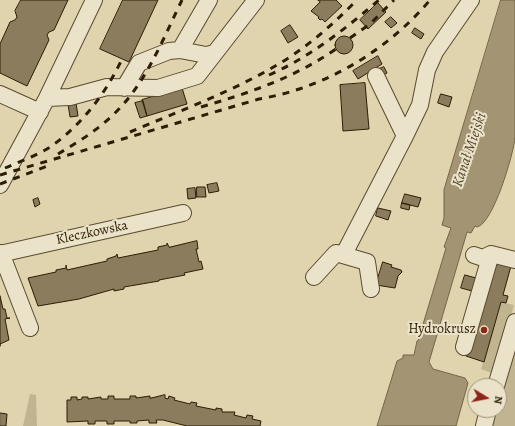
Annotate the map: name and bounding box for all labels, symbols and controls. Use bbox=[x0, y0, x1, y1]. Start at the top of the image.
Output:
water label: Kanał Miejski bbox=[449, 111, 491, 189]
street label: Kleczkowska bbox=[55, 217, 129, 249]
place label: Hydrokrusz bbox=[408, 322, 476, 338]
marker: Hydrokrusz bbox=[479, 325, 489, 335]
north arrow bbox=[467, 378, 507, 418]
text: N bbox=[490, 395, 506, 405]

